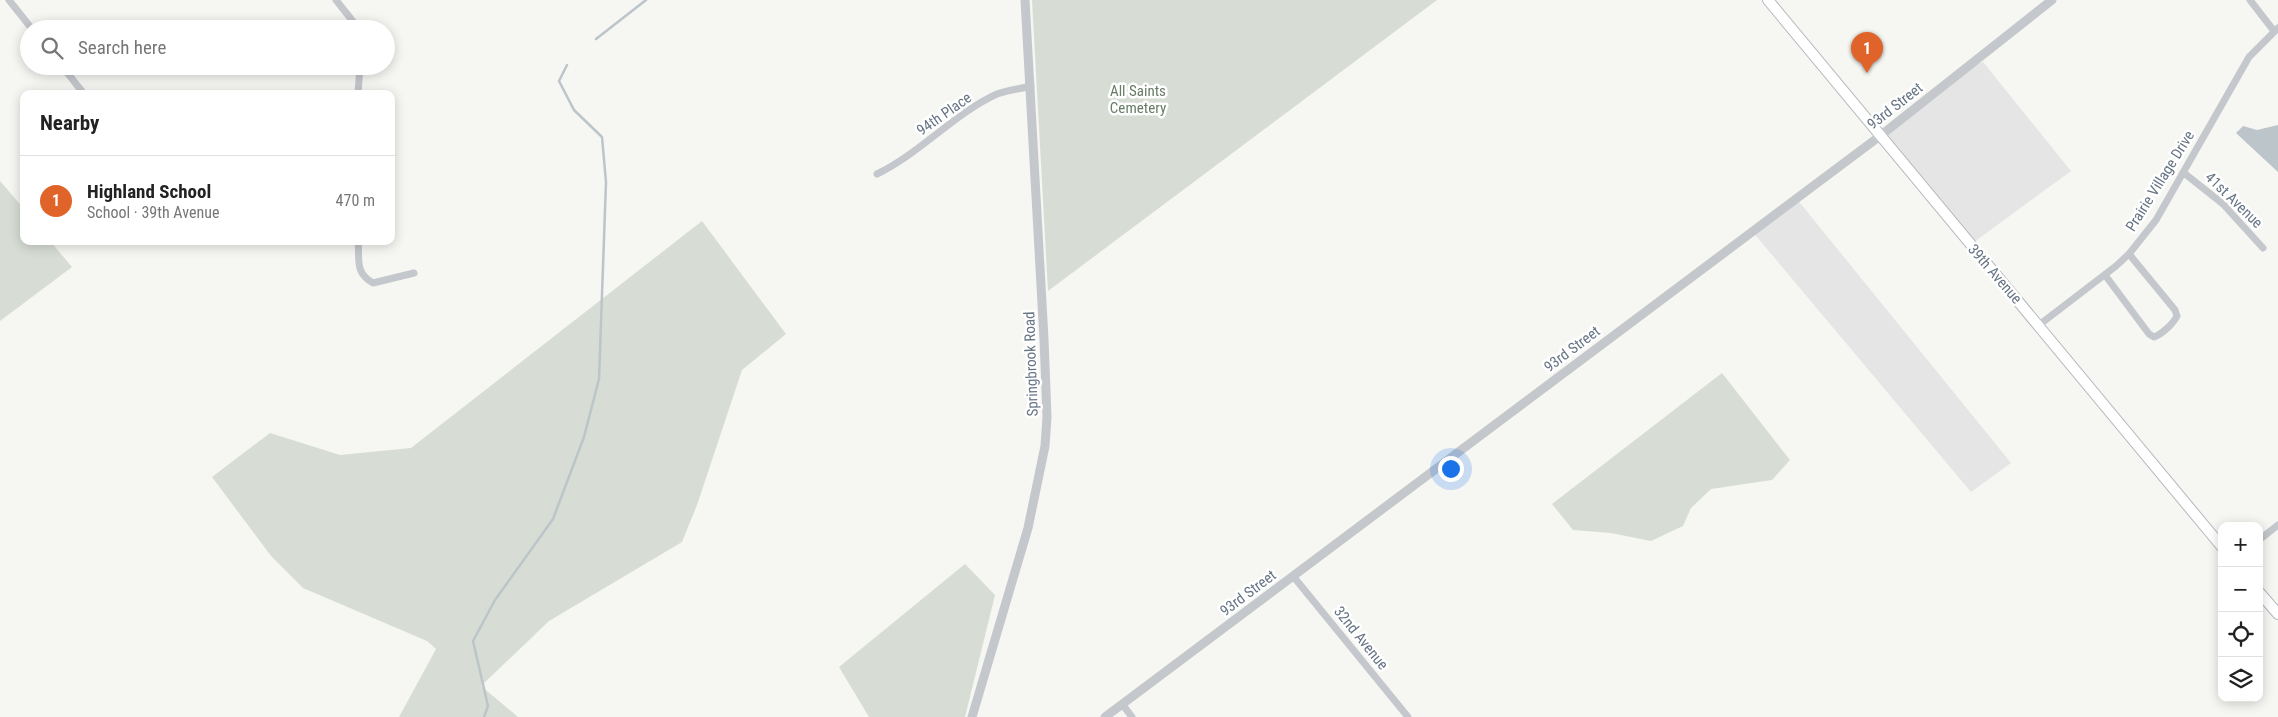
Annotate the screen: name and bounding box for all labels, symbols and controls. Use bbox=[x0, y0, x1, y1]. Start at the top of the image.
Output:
search box bbox=[20, 20, 395, 75]
pin: 1 bbox=[1851, 32, 1883, 73]
icon: search bbox=[38, 34, 66, 62]
text: Search here bbox=[78, 36, 166, 59]
street label: 93rd Street bbox=[1864, 79, 1926, 133]
park label: All Saints Cemetery bbox=[1110, 82, 1166, 117]
street label: 94th Place bbox=[913, 89, 975, 139]
text: Nearby bbox=[40, 111, 99, 135]
street label: Prairie Village Drive bbox=[2122, 127, 2198, 235]
street label: 41st Avenue bbox=[2202, 168, 2266, 232]
text: Highland School bbox=[87, 180, 211, 203]
text: 1 bbox=[52, 191, 60, 210]
text: 470 m bbox=[336, 191, 375, 210]
text: School · 39th Avenue bbox=[87, 203, 219, 222]
street label: 39th Avenue bbox=[1964, 241, 2026, 307]
street label: Springbrook Road bbox=[1020, 311, 1042, 417]
street label: 93rd Street bbox=[1541, 322, 1603, 376]
your location bbox=[1438, 456, 1464, 482]
map controls bbox=[2218, 522, 2263, 702]
button: + bbox=[2218, 522, 2263, 567]
street label: 93rd Street bbox=[1217, 566, 1279, 620]
button: − bbox=[2218, 567, 2263, 612]
street label: 32nd Avenue bbox=[1330, 603, 1392, 673]
button: locate bbox=[2218, 612, 2263, 657]
button: layers bbox=[2218, 657, 2263, 702]

